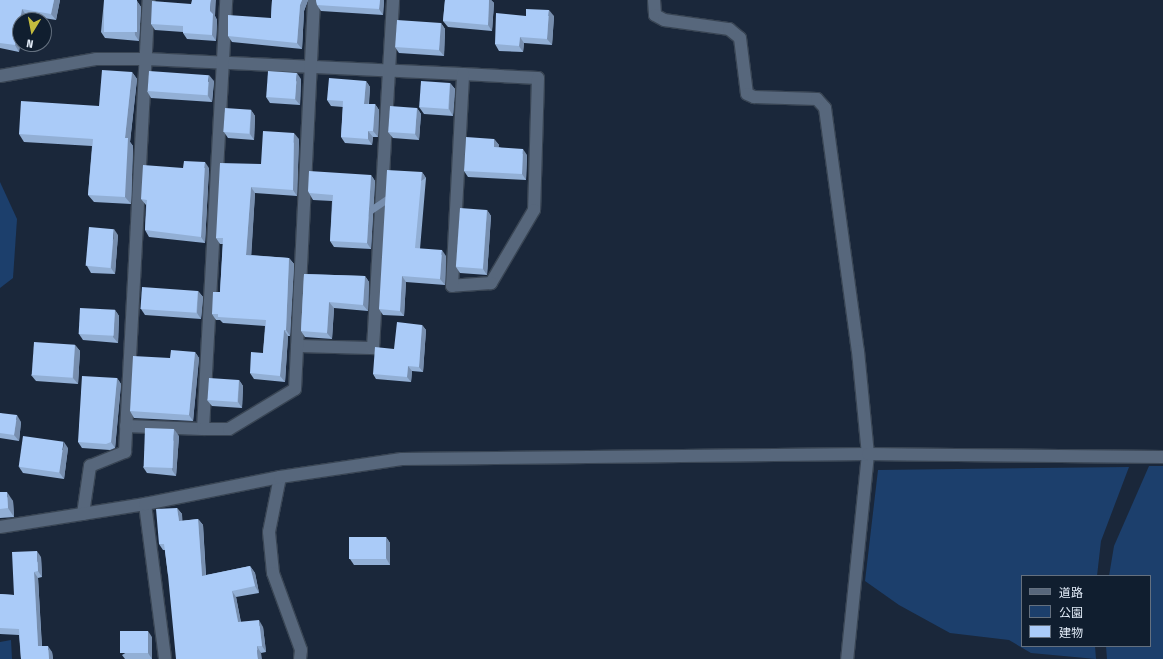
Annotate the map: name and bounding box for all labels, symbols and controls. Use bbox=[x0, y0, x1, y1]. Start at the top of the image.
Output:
north arrow bbox=[12, 12, 52, 52]
text: N bbox=[26, 36, 34, 50]
legend bbox=[1021, 575, 1151, 647]
text: 道路 bbox=[1059, 586, 1083, 600]
text: 公園 bbox=[1059, 606, 1083, 620]
text: 建物 bbox=[1059, 626, 1083, 640]

